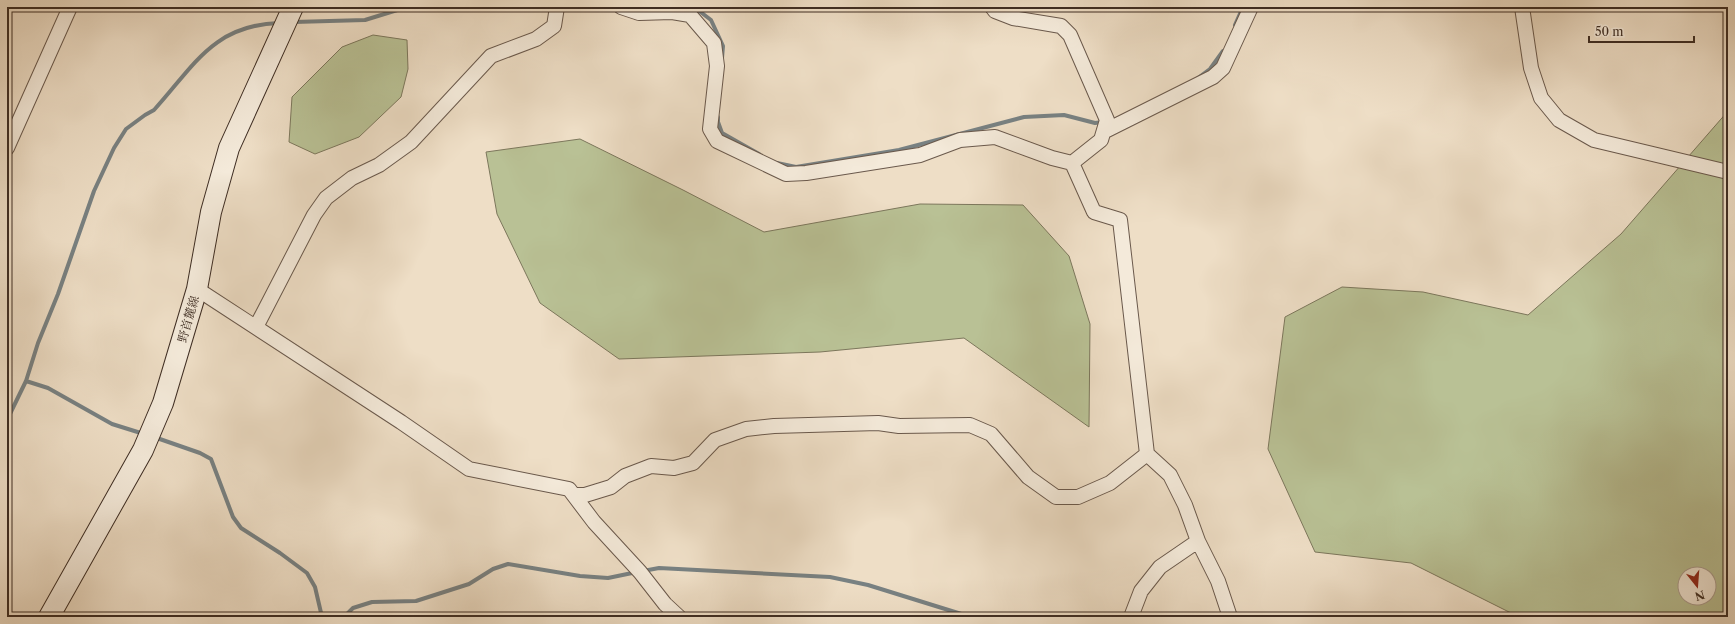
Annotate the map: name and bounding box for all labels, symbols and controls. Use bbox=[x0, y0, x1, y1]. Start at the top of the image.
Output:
scale bar bbox=[1589, 18, 1694, 44]
text: 50 m bbox=[1595, 24, 1624, 39]
street label: 野首麓線 bbox=[174, 294, 202, 344]
north arrow bbox=[1677, 566, 1717, 606]
text: N bbox=[1693, 587, 1707, 604]

